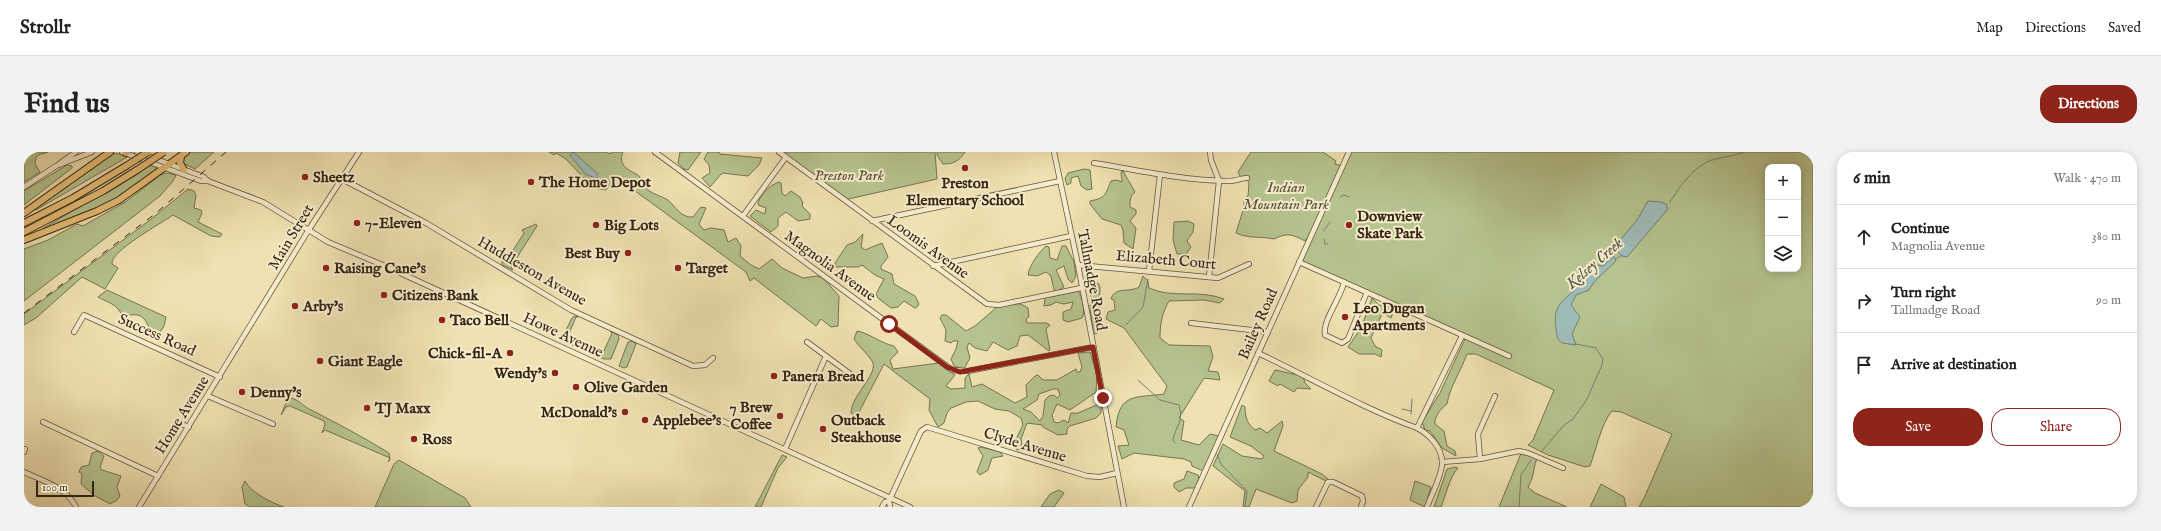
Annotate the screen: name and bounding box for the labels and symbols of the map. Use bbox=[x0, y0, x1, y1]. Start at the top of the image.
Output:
marker: Preston Elementary School bbox=[960, 163, 970, 173]
park label: Preston Park bbox=[814, 166, 884, 185]
place label: Sheetz bbox=[313, 168, 355, 187]
marker: Sheetz bbox=[300, 172, 310, 182]
place label: The Home Depot bbox=[538, 173, 652, 192]
place label: Preston Elementary School bbox=[906, 174, 1025, 210]
marker: The Home Depot bbox=[526, 177, 536, 187]
park label: Indian Mountain Park bbox=[1243, 178, 1329, 214]
street label: Main Street bbox=[264, 201, 318, 273]
place label: Downview Skate Park bbox=[1357, 207, 1424, 243]
street label: Loomis Avenue bbox=[883, 211, 973, 283]
place label: 7-Eleven bbox=[365, 214, 422, 233]
place label: Big Lots bbox=[604, 216, 659, 235]
marker: 7-Eleven bbox=[352, 218, 362, 228]
marker: Big Lots bbox=[591, 220, 601, 230]
marker: Downview Skate Park bbox=[1344, 220, 1354, 230]
street label: Magnolia Avenue bbox=[781, 226, 880, 306]
street label: Tallmadge Road bbox=[1073, 228, 1111, 333]
street label: Huddleston Avenue bbox=[474, 232, 590, 310]
water label: Kelsey Creek bbox=[1562, 233, 1628, 295]
place label: Best Buy bbox=[564, 244, 621, 263]
street label: Elizabeth Court bbox=[1115, 246, 1217, 274]
marker: Best Buy bbox=[623, 248, 633, 258]
place label: Raising Cane's bbox=[334, 259, 427, 278]
place label: Target bbox=[685, 259, 729, 278]
marker: Raising Cane's bbox=[321, 263, 331, 273]
marker: Target bbox=[673, 263, 683, 273]
street label: Bailey Road bbox=[1234, 285, 1283, 363]
place label: Citizens Bank bbox=[392, 286, 480, 305]
marker: Citizens Bank bbox=[379, 290, 389, 300]
place label: Arby's bbox=[302, 297, 344, 316]
place label: Leo Dugan Apartments bbox=[1352, 299, 1426, 335]
marker: Arby's bbox=[290, 301, 300, 311]
street label: Howe Avenue bbox=[520, 308, 606, 362]
street label: Success Road bbox=[115, 309, 200, 361]
place label: Taco Bell bbox=[449, 311, 510, 330]
marker: Leo Dugan Apartments bbox=[1340, 312, 1350, 322]
marker: Taco Bell bbox=[437, 315, 447, 325]
route start bbox=[880, 315, 898, 333]
place label: Chick-fil-A bbox=[428, 344, 503, 363]
marker: Chick-fil-A bbox=[505, 348, 515, 358]
place label: Giant Eagle bbox=[328, 352, 403, 371]
marker: Giant Eagle bbox=[315, 356, 325, 366]
place label: Wendy's bbox=[493, 364, 548, 383]
place label: Panera Bread bbox=[782, 367, 865, 386]
marker: Wendy's bbox=[550, 368, 560, 378]
marker: Panera Bread bbox=[769, 371, 779, 381]
street label: Home Avenue bbox=[151, 372, 213, 457]
place label: Olive Garden bbox=[584, 378, 668, 397]
marker: Olive Garden bbox=[571, 382, 581, 392]
place label: Denny's bbox=[250, 383, 302, 402]
marker: Denny's bbox=[237, 387, 247, 397]
route end bbox=[1094, 389, 1112, 407]
place label: 7 Brew Coffee bbox=[730, 398, 773, 434]
place label: TJ Maxx bbox=[374, 399, 431, 418]
marker: TJ Maxx bbox=[362, 403, 372, 413]
place label: McDonald's bbox=[541, 403, 618, 422]
marker: McDonald's bbox=[620, 407, 630, 417]
place label: Applebee's bbox=[652, 411, 722, 430]
marker: 7 Brew Coffee bbox=[775, 411, 785, 421]
place label: Outback Steakhouse bbox=[831, 411, 901, 447]
marker: Applebee's bbox=[640, 415, 650, 425]
street label: Clyde Avenue bbox=[981, 423, 1069, 467]
marker: Outback Steakhouse bbox=[818, 424, 828, 434]
place label: Ross bbox=[422, 430, 453, 449]
marker: Ross bbox=[409, 434, 419, 444]
scale bar bbox=[36, 479, 94, 498]

